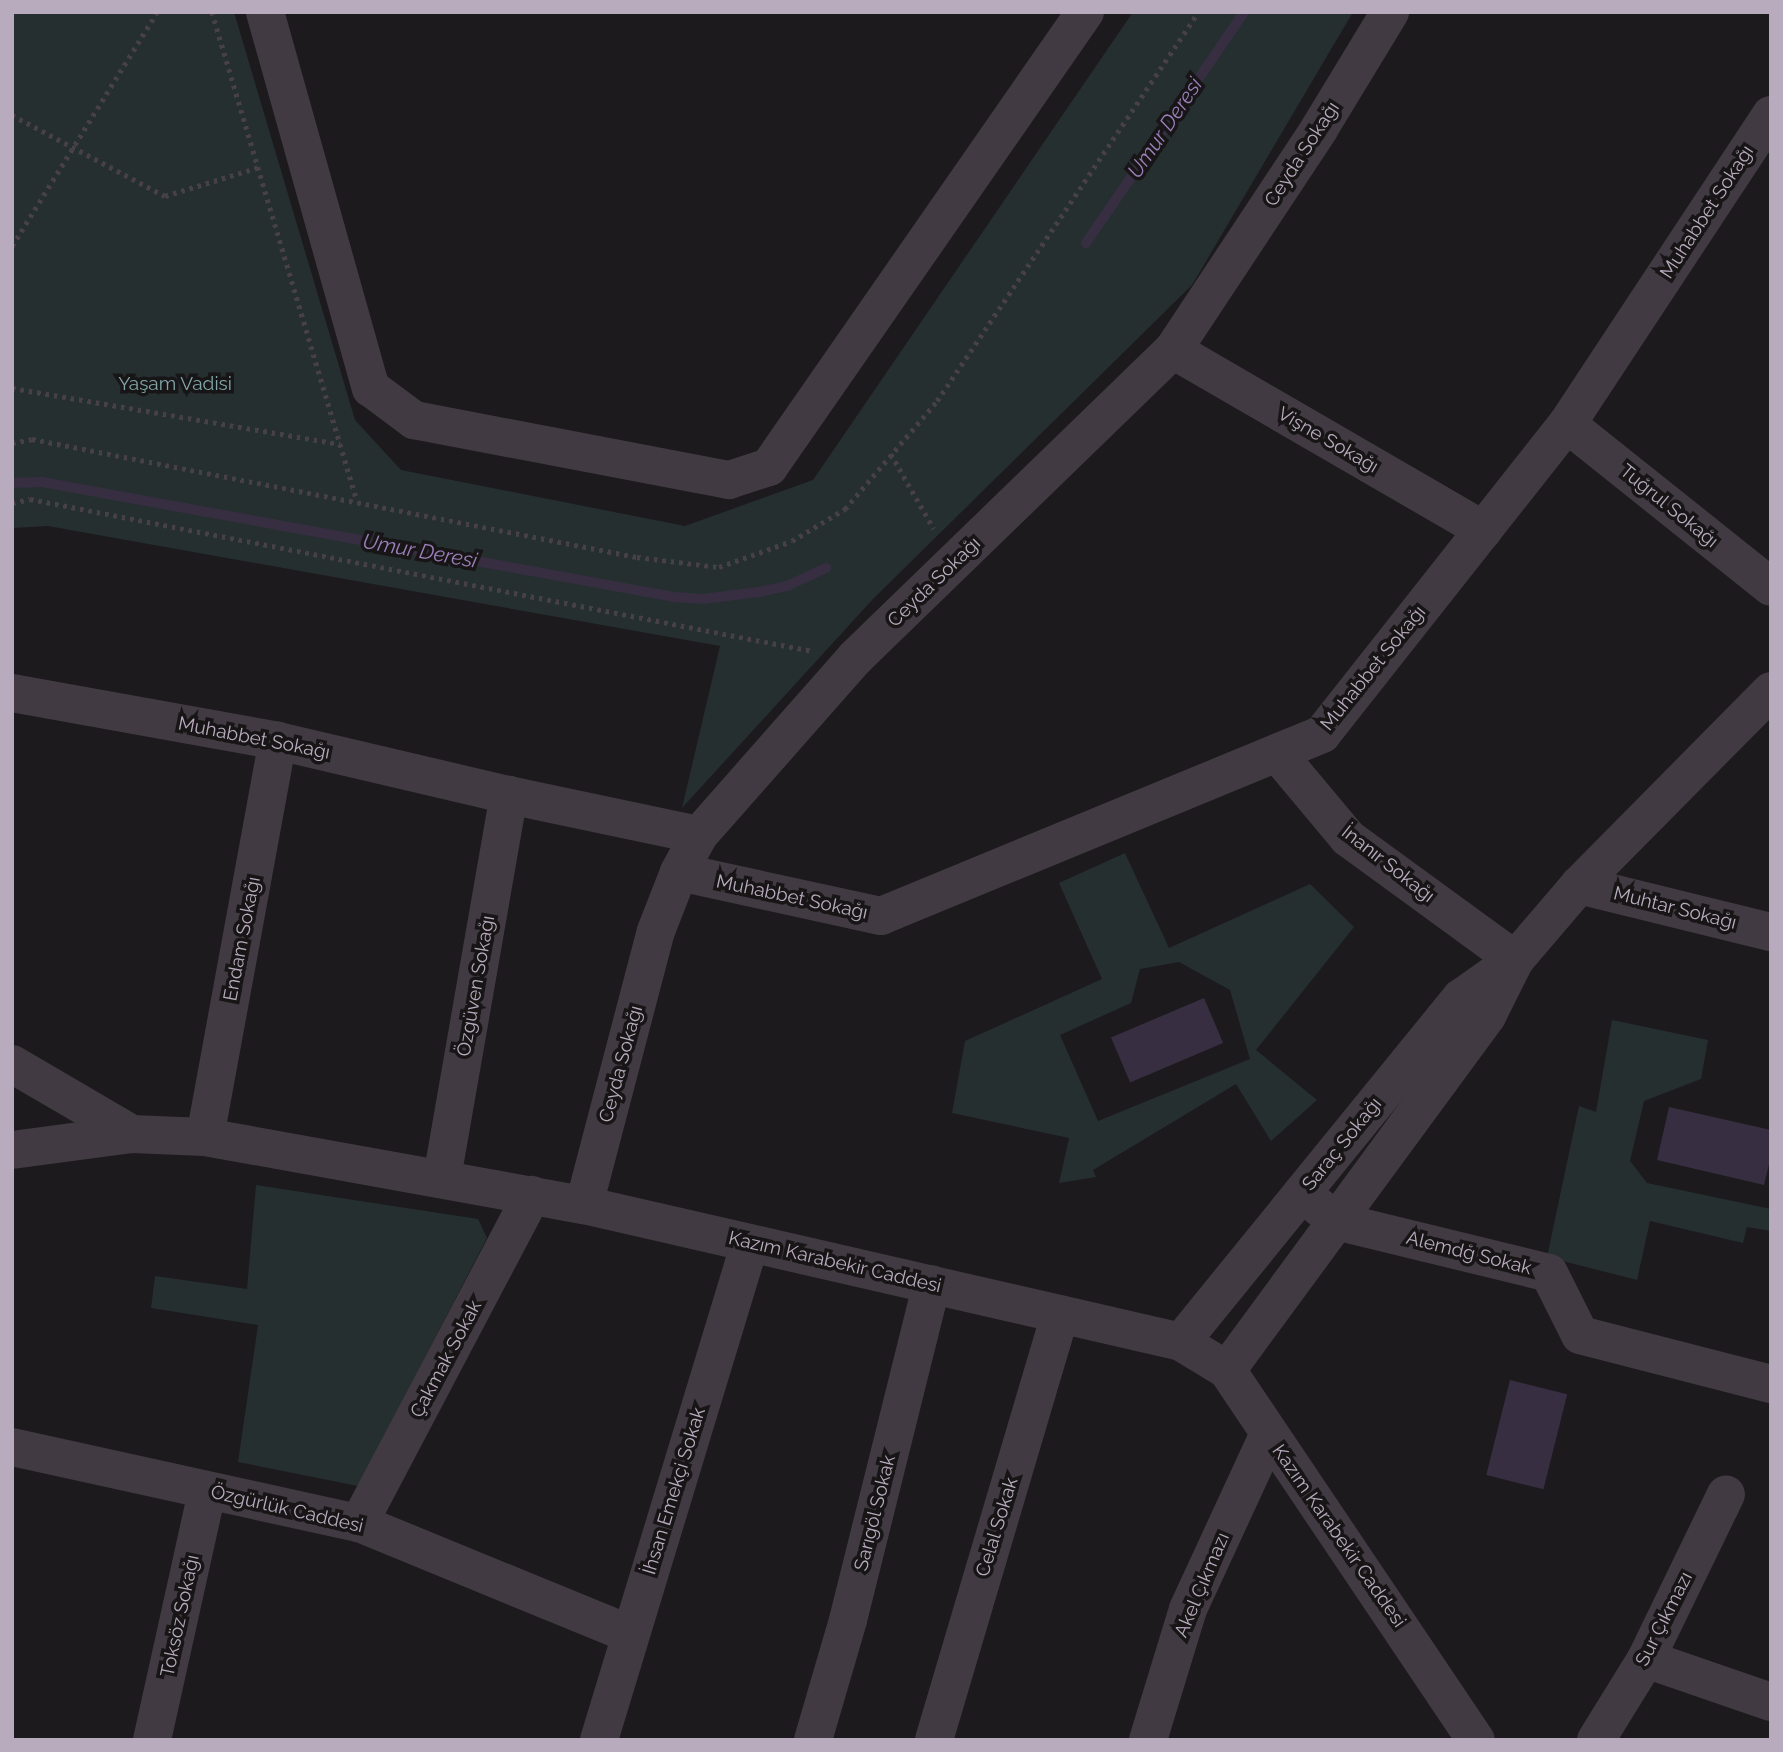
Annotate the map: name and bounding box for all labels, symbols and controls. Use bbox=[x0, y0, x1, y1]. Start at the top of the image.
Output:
water label: Umur Deresi bbox=[1122, 73, 1208, 183]
street label: Ceyda Sokağı bbox=[1260, 97, 1344, 211]
street label: Muhabbet Sokağı bbox=[1655, 141, 1759, 283]
park label: Yaşam Vadisi bbox=[118, 373, 232, 395]
street label: Vişne Sokağı bbox=[1274, 402, 1382, 478]
street label: Tuğrul Sokağı bbox=[1615, 459, 1723, 553]
water label: Umur Deresi bbox=[361, 529, 479, 573]
street label: Ceyda Sokağı bbox=[883, 532, 985, 632]
street label: Muhabbet Sokağı bbox=[1316, 601, 1430, 735]
street label: Muhabbet Sokağı bbox=[176, 712, 332, 764]
street label: İnanır Sokağı bbox=[1337, 821, 1439, 907]
street label: Muhabbet Sokağı bbox=[714, 870, 870, 924]
street label: Endam Sokağı bbox=[219, 875, 265, 1003]
street label: Muhtar Sokağı bbox=[1611, 882, 1739, 934]
street label: Özgüven Sokağı bbox=[452, 914, 500, 1058]
street label: Ceyda Sokağı bbox=[594, 1003, 648, 1125]
street label: Saraç Sokağı bbox=[1298, 1093, 1386, 1195]
street label: Kazım Karabekir Caddesi bbox=[726, 1226, 944, 1298]
street label: Alemdğ Sokak bbox=[1404, 1226, 1534, 1280]
street label: Çakmak Sokak bbox=[406, 1296, 486, 1422]
street label: İhsan Emekçi Sokak bbox=[638, 1405, 710, 1577]
street label: Kazım Karabekir Caddesi bbox=[1267, 1440, 1411, 1632]
street label: Sarıgöl Sokak bbox=[850, 1452, 900, 1574]
street label: Celal Sokak bbox=[971, 1474, 1023, 1580]
street label: Özgürlük Caddesi bbox=[208, 1480, 366, 1538]
street label: Akel Çıkmazı bbox=[1170, 1529, 1234, 1641]
street label: Toksöz Sokağı bbox=[156, 1553, 204, 1679]
street label: Sur Çıkmazı bbox=[1630, 1568, 1698, 1670]

